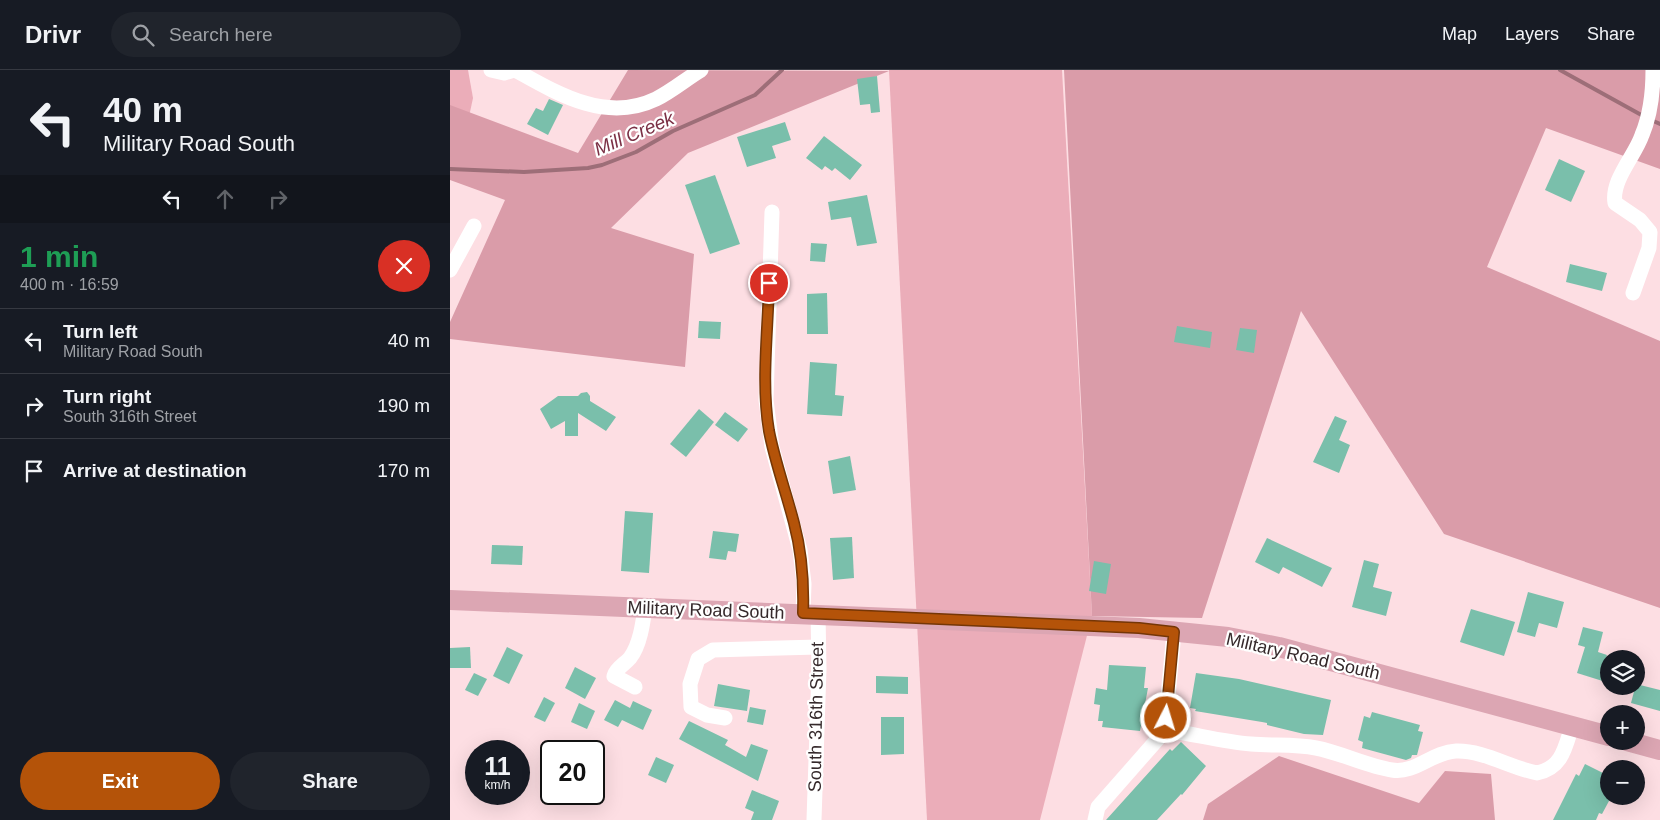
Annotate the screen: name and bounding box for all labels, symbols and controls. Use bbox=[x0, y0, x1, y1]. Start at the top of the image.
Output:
search box bbox=[111, 12, 461, 57]
text: Drivr bbox=[25, 21, 81, 48]
icon: search bbox=[129, 21, 157, 49]
text: Search here bbox=[169, 24, 273, 45]
text: Map bbox=[1442, 24, 1477, 44]
text: Layers bbox=[1505, 24, 1559, 44]
text: Share bbox=[1587, 24, 1635, 44]
icon: left bbox=[20, 90, 85, 155]
text: 40 m bbox=[103, 90, 183, 129]
water label: Mill Creek bbox=[591, 107, 679, 160]
text: Military Road South bbox=[103, 131, 295, 156]
icon: left bbox=[158, 185, 186, 213]
icon: ahead bbox=[211, 185, 239, 213]
icon: right bbox=[264, 185, 292, 213]
text: 1 min bbox=[20, 240, 98, 273]
button: close bbox=[378, 240, 430, 292]
pin bbox=[748, 262, 790, 304]
icon: arrive bbox=[755, 269, 783, 297]
text: 400 m · 16:59 bbox=[20, 276, 119, 293]
text: Turn left bbox=[63, 321, 138, 342]
icon: left bbox=[20, 327, 48, 355]
text: 40 m bbox=[388, 330, 430, 351]
text: Military Road South bbox=[63, 343, 203, 360]
text: Turn right bbox=[63, 386, 151, 407]
icon: right bbox=[20, 392, 48, 420]
text: 190 m bbox=[377, 395, 430, 416]
text: South 316th Street bbox=[63, 408, 196, 425]
icon: arrive bbox=[20, 457, 48, 485]
text: Arrive at destination bbox=[63, 460, 247, 481]
text: 170 m bbox=[377, 460, 430, 481]
street label: Military Road South bbox=[627, 597, 785, 623]
street label: Military Road South bbox=[1224, 629, 1382, 683]
street label: South 316th Street bbox=[805, 642, 827, 792]
map controls bbox=[1600, 650, 1645, 805]
button: layers bbox=[1600, 650, 1645, 695]
position arrow bbox=[1139, 691, 1191, 743]
button: + bbox=[1600, 705, 1645, 750]
speed limit sign: 20 bbox=[540, 740, 605, 805]
button: Exit bbox=[20, 752, 220, 810]
button: Share bbox=[230, 752, 430, 810]
text: 11 bbox=[484, 752, 511, 780]
button: − bbox=[1600, 760, 1645, 805]
text: km/h bbox=[484, 778, 511, 792]

